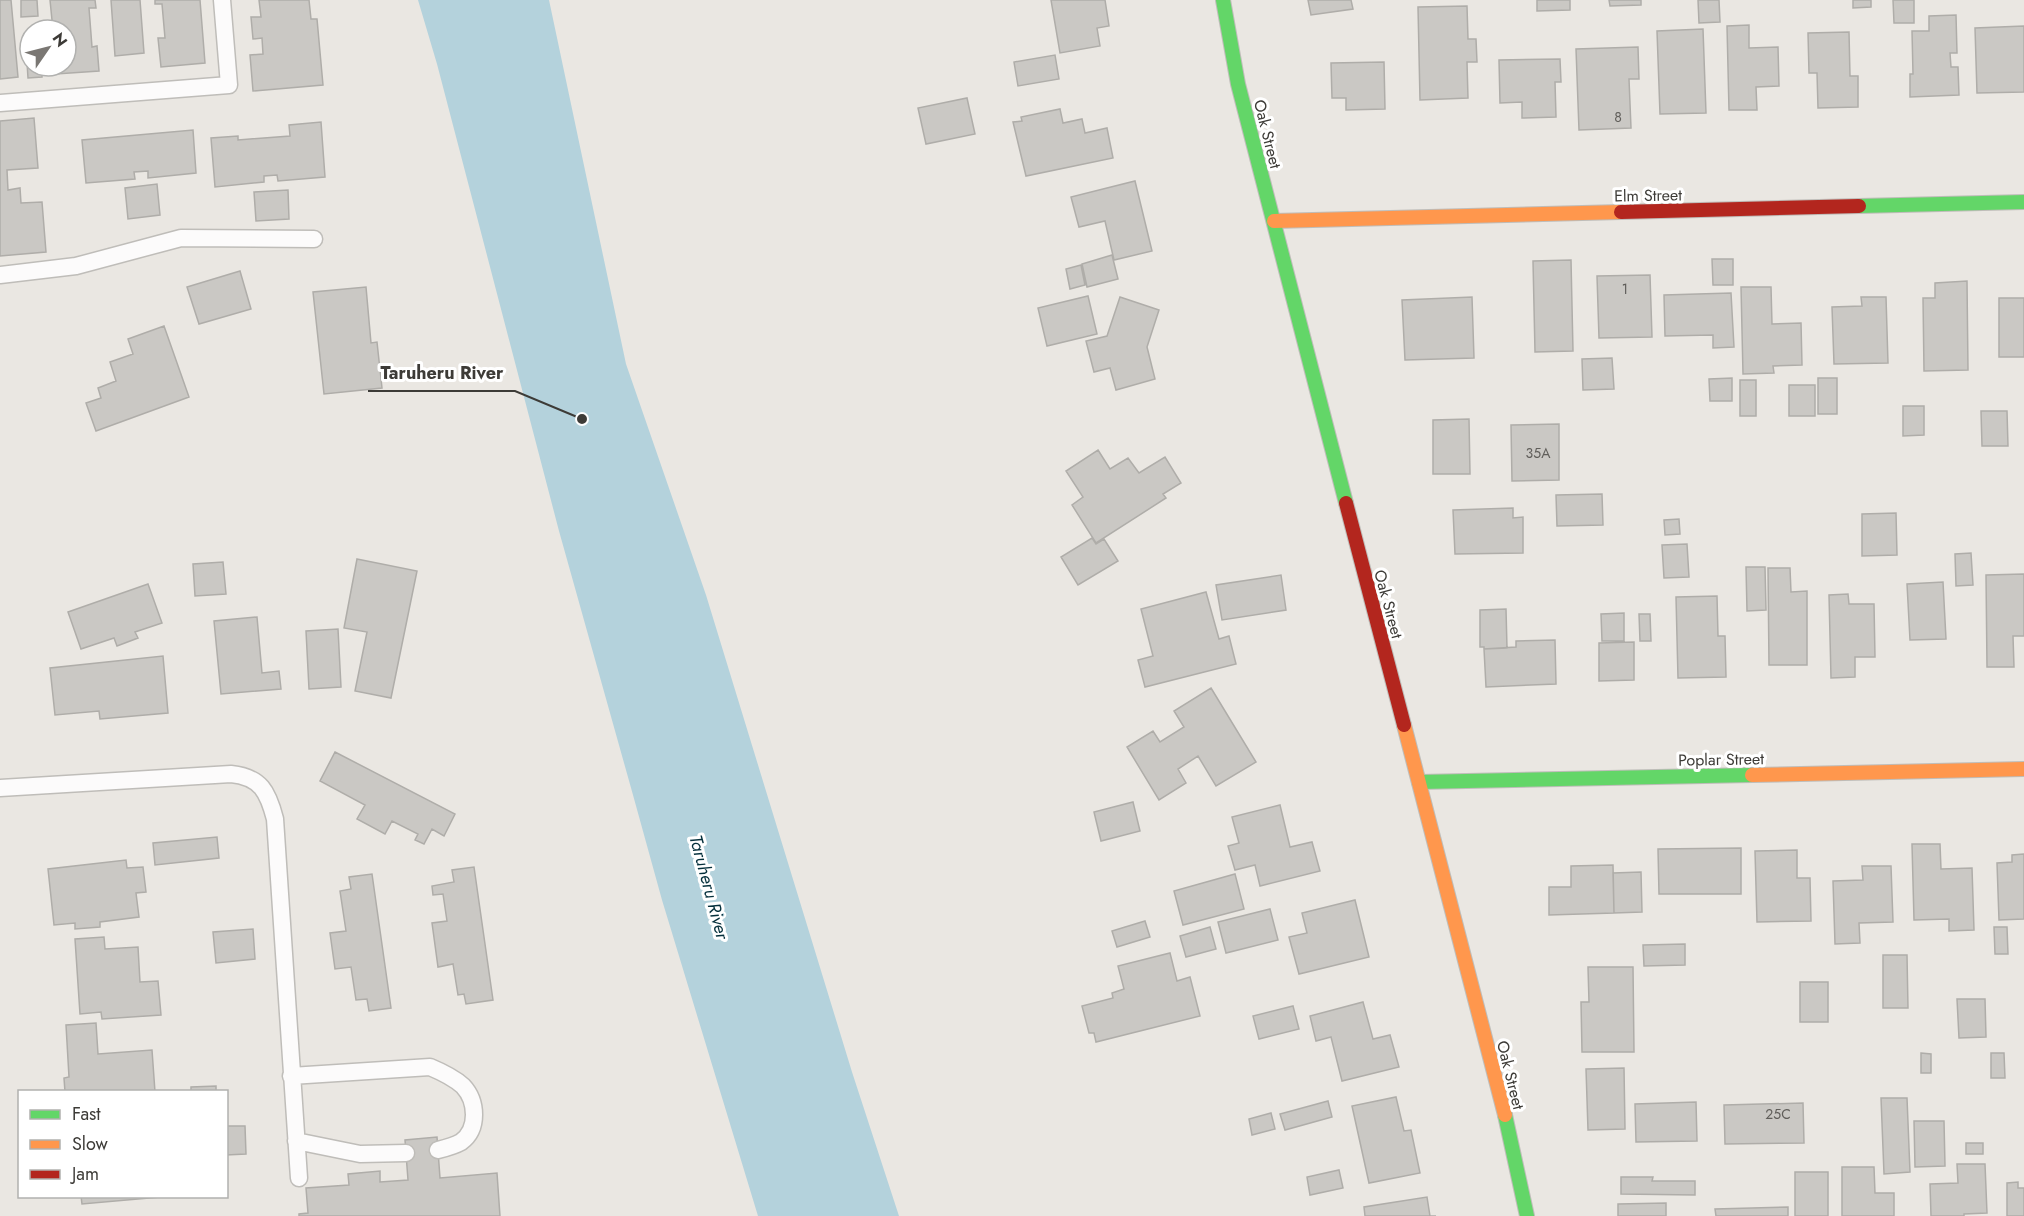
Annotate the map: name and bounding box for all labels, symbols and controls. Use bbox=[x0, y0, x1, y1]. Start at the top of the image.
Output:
north arrow bbox=[18, 18, 78, 78]
text: N bbox=[47, 28, 73, 51]
street label: Oak Street bbox=[1248, 97, 1287, 171]
house number: 8 bbox=[1614, 107, 1622, 127]
street label: Elm Street bbox=[1614, 183, 1682, 208]
house number: 1 bbox=[1622, 279, 1628, 299]
callout: Taruheru River bbox=[368, 355, 515, 391]
text: Taruheru River bbox=[381, 360, 504, 386]
house number: 35A bbox=[1526, 443, 1551, 463]
street label: Oak Street bbox=[1368, 567, 1409, 641]
street label: Poplar Street bbox=[1678, 747, 1764, 772]
water label: Taruheru River bbox=[683, 832, 736, 943]
street label: Oak Street bbox=[1491, 1038, 1530, 1112]
legend bbox=[18, 1090, 228, 1198]
text: Fast bbox=[72, 1101, 101, 1127]
house number: 25C bbox=[1765, 1104, 1791, 1124]
text: Slow bbox=[72, 1131, 109, 1157]
text: Jam bbox=[70, 1161, 99, 1187]

